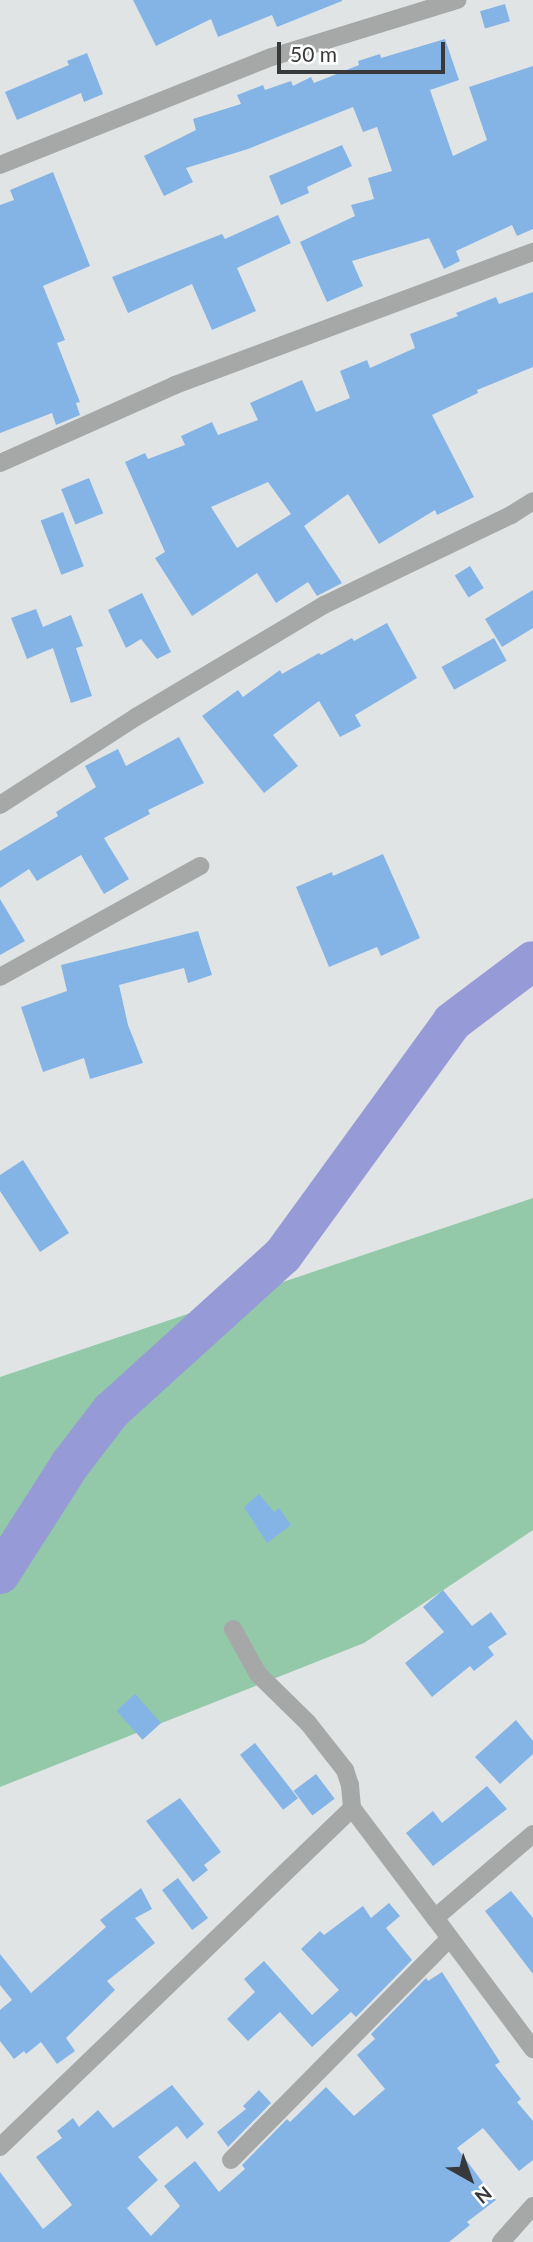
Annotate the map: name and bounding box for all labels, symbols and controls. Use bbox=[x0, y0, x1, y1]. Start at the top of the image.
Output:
scale bar bbox=[281, 28, 449, 72]
text: 50 m bbox=[290, 41, 337, 66]
north arrow bbox=[435, 2144, 505, 2214]
text: N bbox=[471, 2182, 497, 2209]

